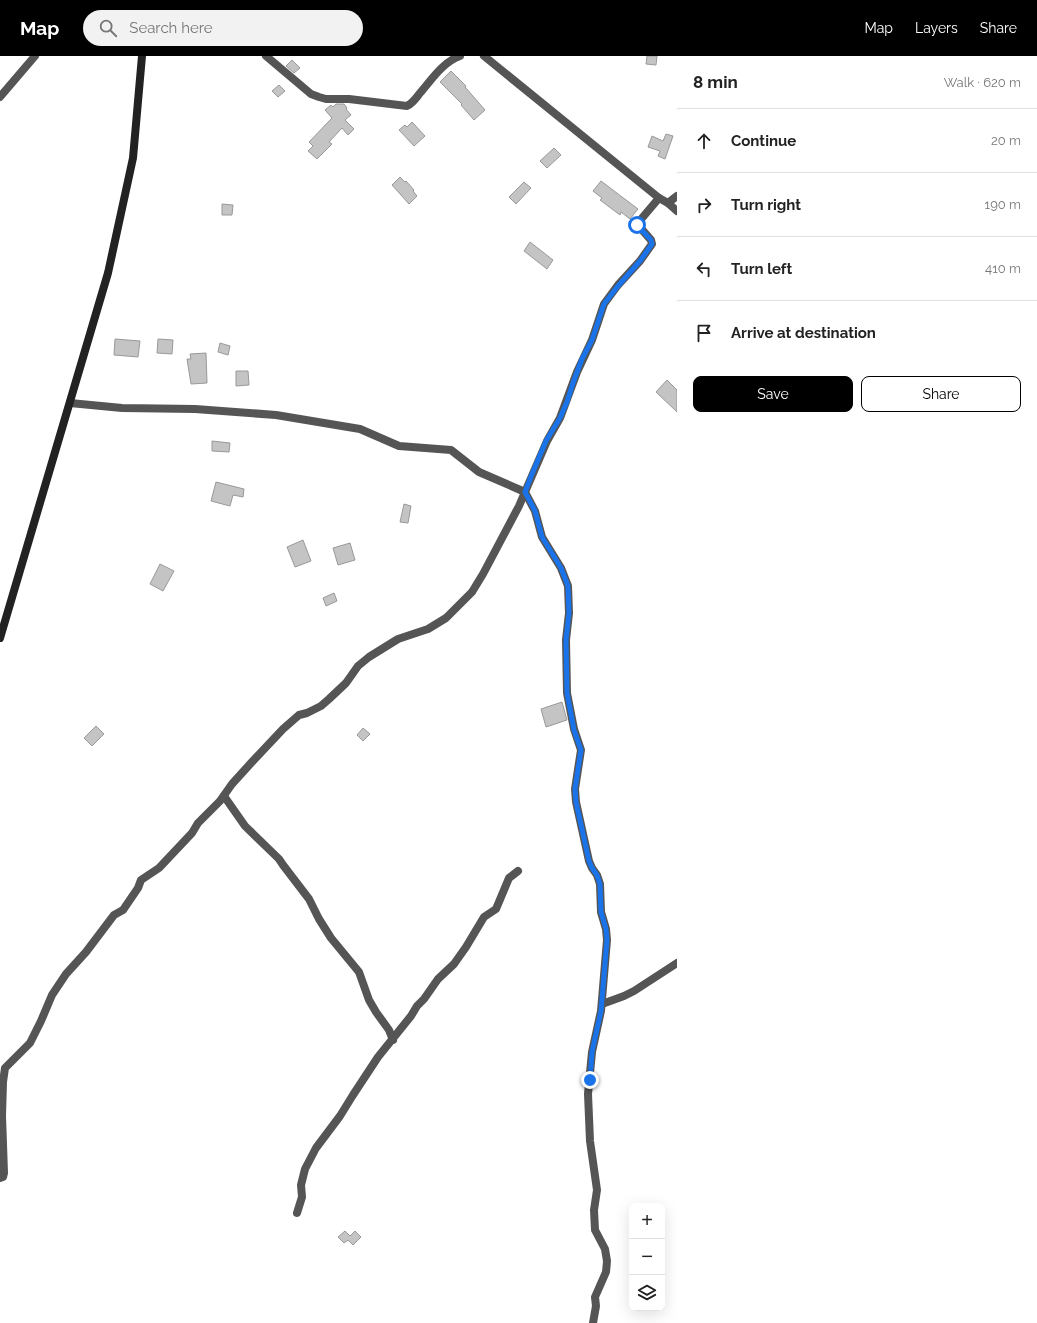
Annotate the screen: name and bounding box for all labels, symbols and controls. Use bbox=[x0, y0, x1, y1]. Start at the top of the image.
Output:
search box bbox=[83, 10, 363, 46]
text: Map bbox=[20, 17, 59, 39]
icon: search bbox=[97, 17, 119, 39]
text: Search here bbox=[129, 19, 213, 37]
text: Map bbox=[865, 20, 893, 36]
text: Layers bbox=[915, 20, 958, 36]
text: Share bbox=[980, 20, 1017, 36]
text: 8 min bbox=[693, 72, 738, 92]
text: Walk · 620 m bbox=[944, 75, 1021, 90]
icon: ahead bbox=[693, 130, 715, 152]
text: Continue bbox=[731, 132, 796, 150]
text: 20 m bbox=[991, 133, 1021, 148]
icon: right bbox=[693, 194, 715, 216]
text: Turn right bbox=[731, 196, 801, 214]
text: 190 m bbox=[985, 197, 1021, 212]
route start bbox=[628, 216, 646, 234]
icon: left bbox=[693, 258, 715, 280]
text: Turn left bbox=[731, 260, 792, 278]
text: 410 m bbox=[985, 261, 1021, 276]
icon: arrive bbox=[693, 322, 715, 344]
text: Arrive at destination bbox=[731, 324, 876, 342]
button: Save bbox=[693, 376, 853, 412]
button: Share bbox=[861, 376, 1021, 412]
route end bbox=[581, 1071, 599, 1089]
map controls bbox=[629, 1203, 665, 1311]
button: + bbox=[629, 1203, 665, 1239]
button: − bbox=[629, 1239, 665, 1275]
button: layers bbox=[629, 1275, 665, 1311]

